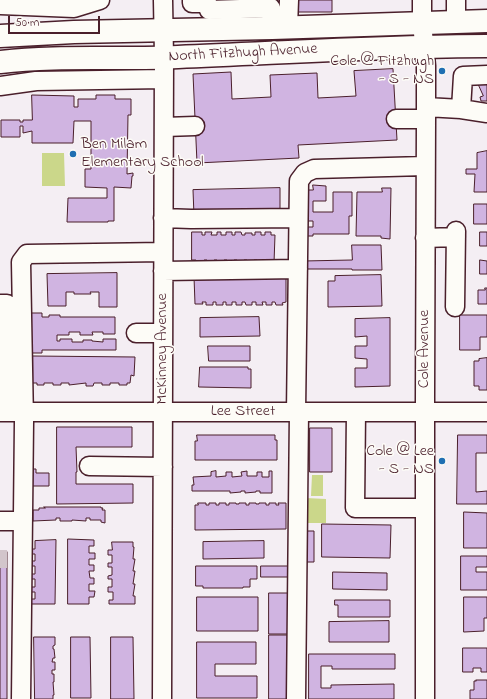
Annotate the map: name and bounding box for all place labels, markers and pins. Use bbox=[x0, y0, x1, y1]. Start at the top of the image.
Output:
place label: Cole @ Fitzhugh - S - NS bbox=[330, 52, 434, 90]
marker: Cole @ Fitzhugh - S - NS bbox=[437, 66, 447, 76]
place label: Ben Milam Elementary School bbox=[81, 135, 204, 173]
marker: Ben Milam Elementary School bbox=[68, 149, 78, 159]
place label: Cole @ Lee - S - NS bbox=[366, 442, 434, 480]
marker: Cole @ Lee - S - NS bbox=[437, 456, 447, 466]

